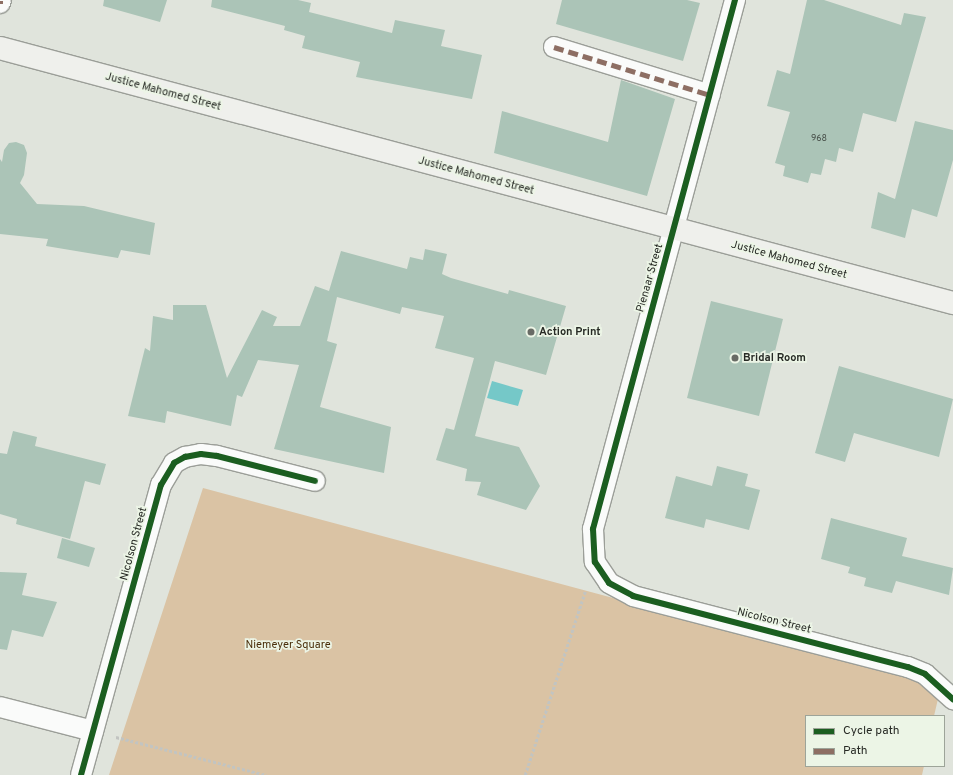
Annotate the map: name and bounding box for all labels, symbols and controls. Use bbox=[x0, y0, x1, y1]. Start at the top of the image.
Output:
street label: Justice Mahomed Street bbox=[104, 70, 222, 114]
house number: 968 bbox=[811, 134, 827, 144]
street label: Justice Mahomed Street bbox=[417, 154, 535, 198]
street label: Justice Mahomed Street bbox=[730, 238, 848, 282]
street label: Pienaar Street bbox=[634, 242, 666, 314]
place label: Action Print bbox=[539, 325, 601, 339]
marker: Action Print bbox=[526, 327, 536, 337]
place label: Bridal Room bbox=[743, 351, 806, 365]
marker: Bridal Room bbox=[730, 353, 740, 363]
street label: Nicolson Street bbox=[118, 506, 150, 582]
street label: Nicolson Street bbox=[736, 605, 812, 637]
park label: Niemeyer Square bbox=[245, 638, 331, 652]
legend bbox=[805, 715, 945, 767]
text: Cycle path bbox=[843, 723, 900, 739]
text: Path bbox=[843, 743, 868, 759]

